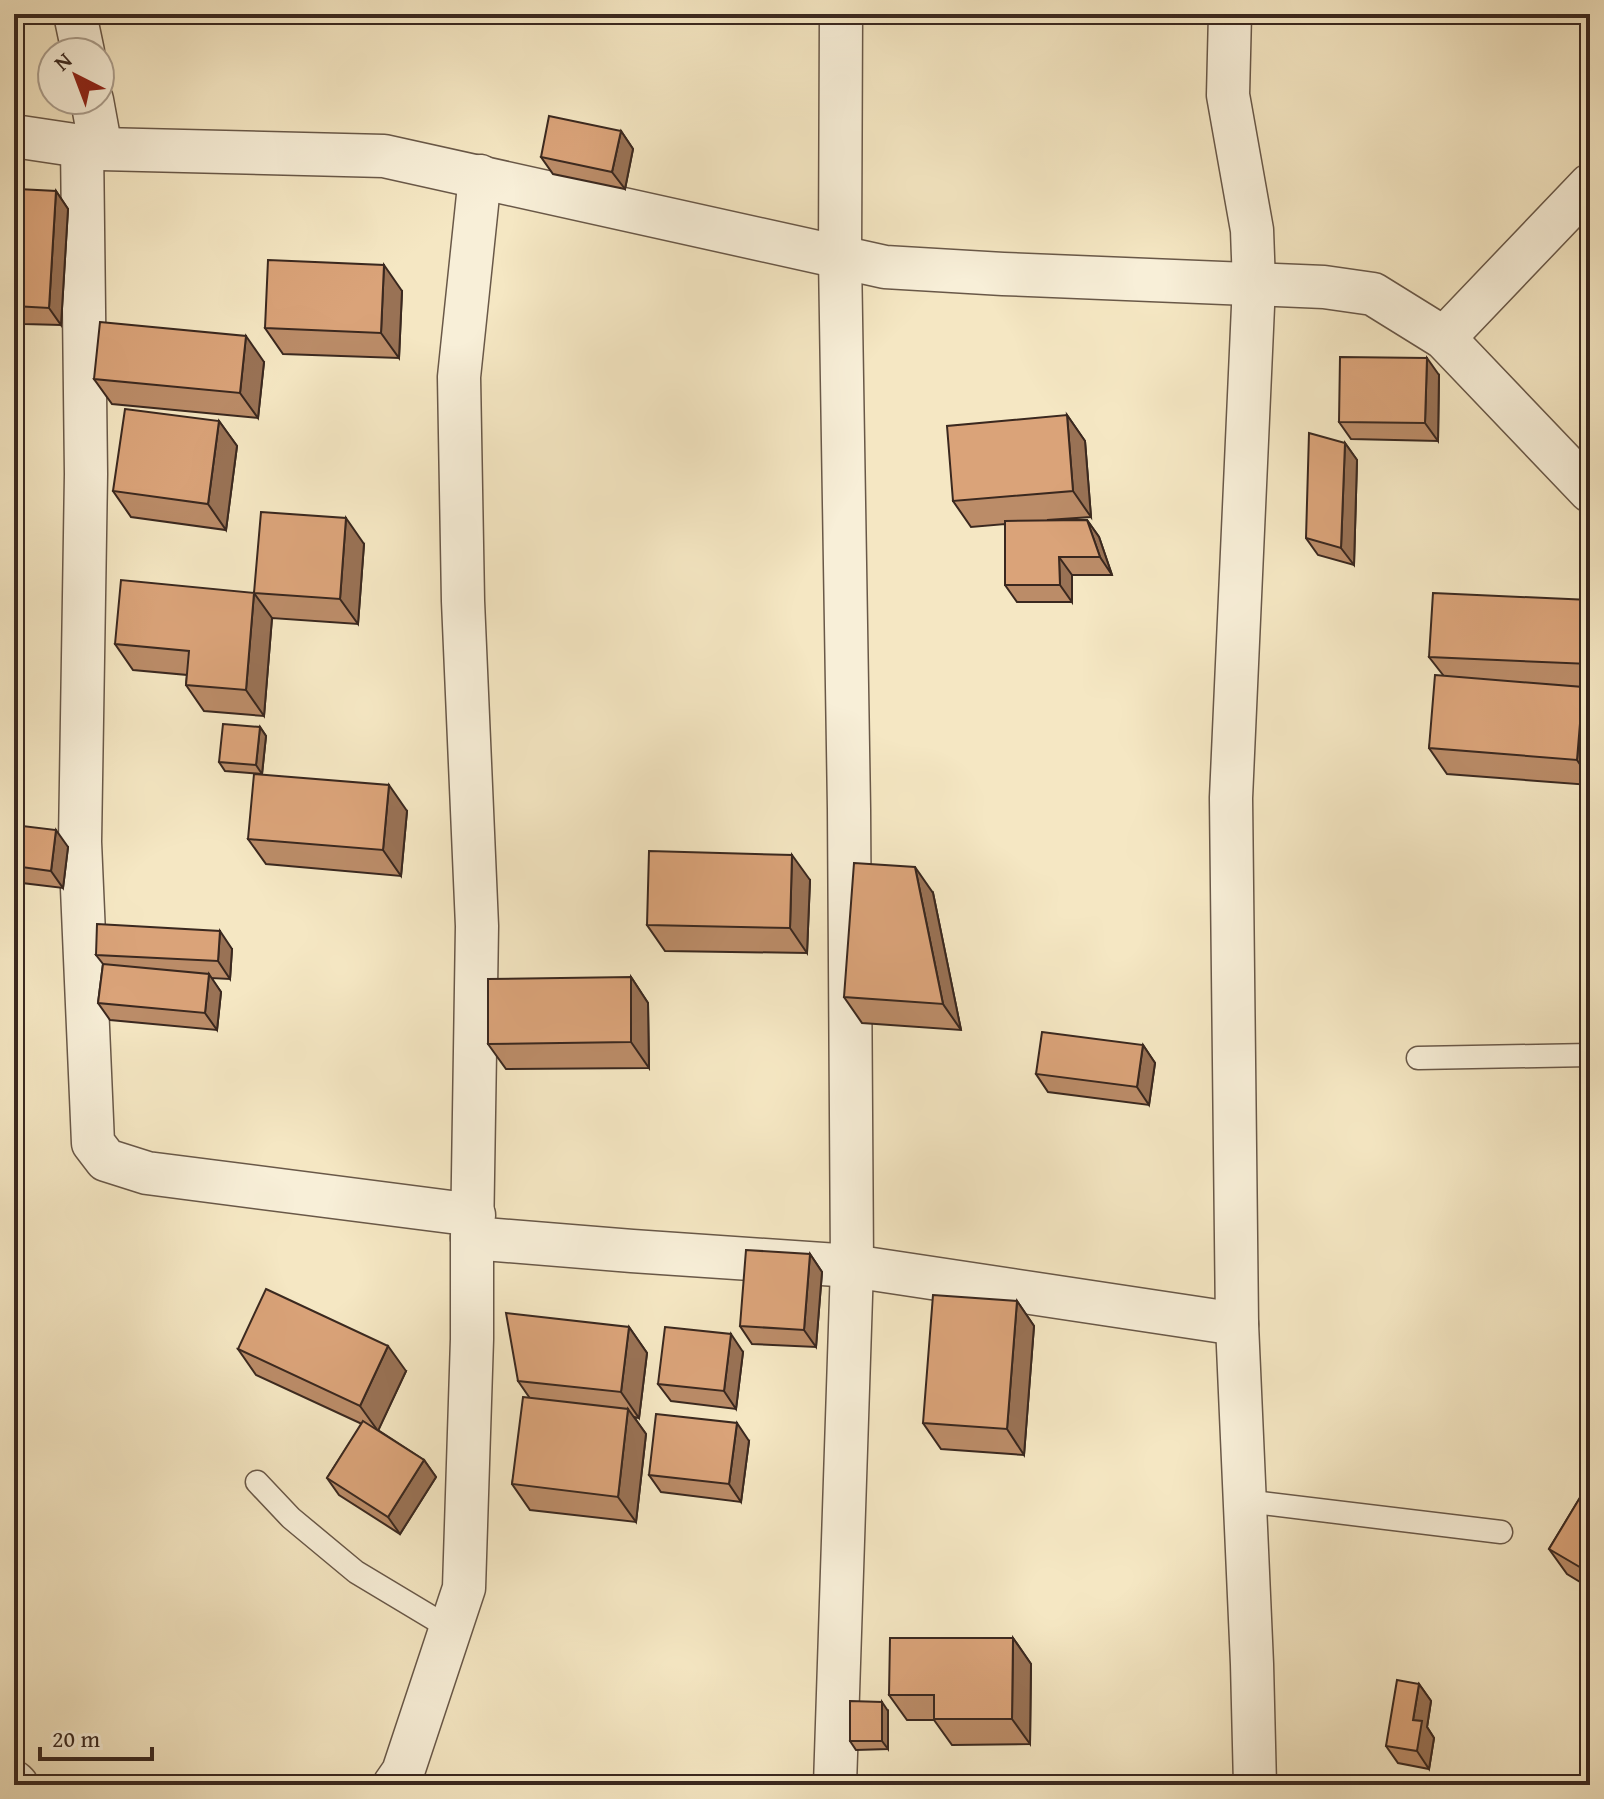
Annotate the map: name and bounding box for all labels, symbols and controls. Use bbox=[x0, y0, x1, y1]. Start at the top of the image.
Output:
north arrow bbox=[36, 36, 116, 116]
text: N bbox=[46, 44, 79, 78]
scale bar bbox=[40, 1711, 152, 1761]
text: 20 m bbox=[52, 1721, 100, 1756]

